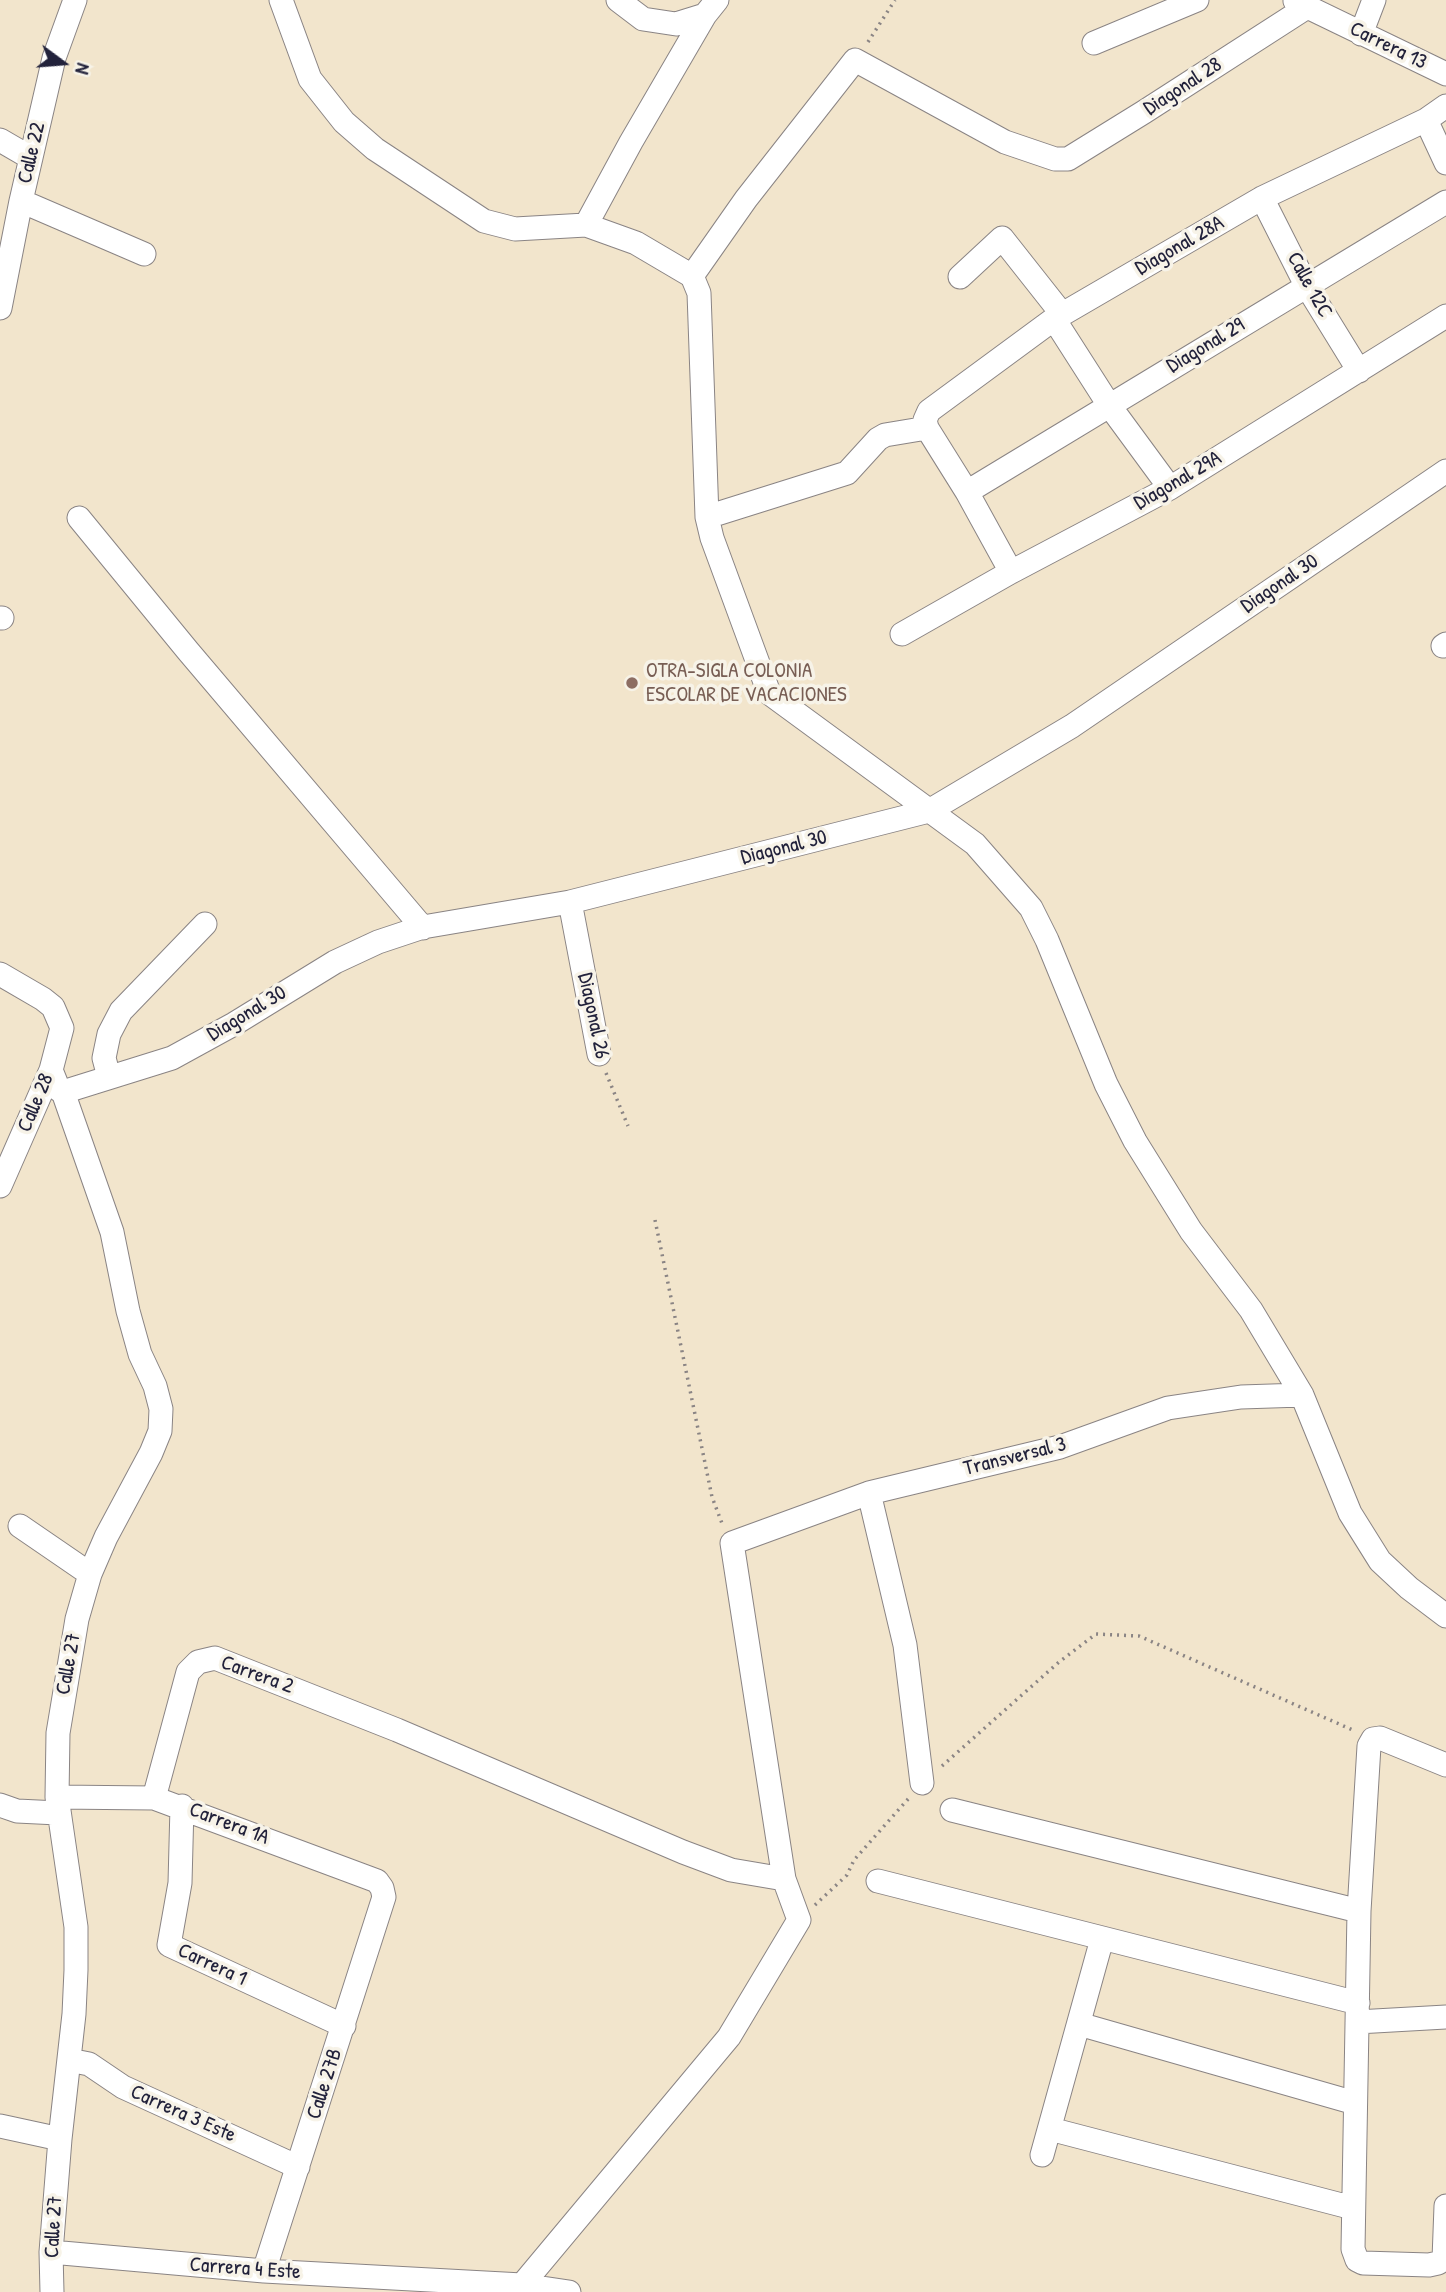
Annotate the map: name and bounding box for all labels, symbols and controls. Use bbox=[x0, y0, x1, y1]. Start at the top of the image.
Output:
street label: Carrera 13 bbox=[1345, 17, 1431, 75]
north arrow bbox=[28, 28, 98, 98]
street label: Diagonal 28 bbox=[1139, 53, 1227, 121]
text: N bbox=[69, 60, 97, 77]
street label: Calle 22 bbox=[13, 120, 51, 186]
street label: Diagonal 28A bbox=[1131, 211, 1229, 281]
street label: Calle 12C bbox=[1281, 248, 1337, 322]
street label: Diagonal 29 bbox=[1162, 313, 1250, 379]
street label: Diagonal 29A bbox=[1130, 446, 1226, 516]
street label: Diagonal 30 bbox=[1237, 549, 1323, 619]
place label: OTRA-SIGLA COLONIA ESCOLAR DE VACACIONES bbox=[646, 658, 847, 708]
marker: OTRA-SIGLA COLONIA ESCOLAR DE VACACIONES bbox=[624, 675, 640, 691]
street label: Diagonal 30 bbox=[738, 825, 830, 871]
street label: Diagonal 26 bbox=[572, 971, 614, 1061]
street label: Diagonal 30 bbox=[203, 981, 291, 1047]
street label: Calle 28 bbox=[13, 1070, 59, 1136]
street label: Transversal 3 bbox=[961, 1432, 1069, 1482]
street label: Calle 27 bbox=[51, 1631, 87, 1697]
street label: Carrera 2 bbox=[217, 1650, 297, 1700]
street label: Carrera 1A bbox=[186, 1797, 272, 1851]
street label: Carrera 1 bbox=[174, 1938, 250, 1992]
street label: Calle 27B bbox=[302, 2045, 348, 2123]
street label: Carrera 3 Este bbox=[126, 2080, 240, 2148]
street label: Calle 27 bbox=[40, 2195, 68, 2259]
street label: Carrera 4 Este bbox=[189, 2253, 301, 2285]

